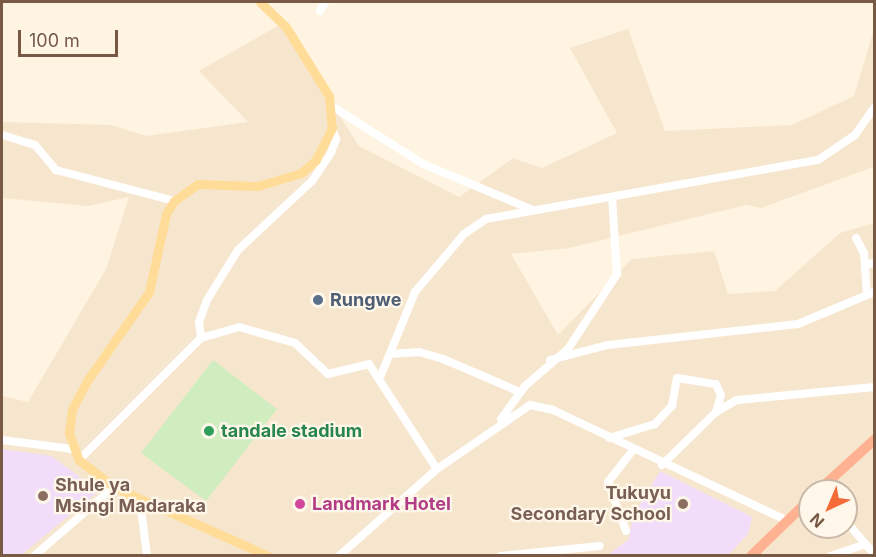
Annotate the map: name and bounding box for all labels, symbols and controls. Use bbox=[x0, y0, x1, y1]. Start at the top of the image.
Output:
scale bar bbox=[21, 18, 122, 56]
text: 100 m bbox=[29, 30, 80, 51]
place label: Rungwe bbox=[330, 289, 401, 311]
marker: Rungwe bbox=[311, 293, 325, 307]
place label: tandale stadium bbox=[221, 420, 362, 442]
marker: tandale stadium bbox=[202, 424, 216, 438]
place label: Shule ya Msingi Madaraka bbox=[55, 475, 206, 518]
north arrow bbox=[798, 479, 858, 539]
place label: Tukuyu Secondary School bbox=[511, 483, 671, 526]
marker: Shule ya Msingi Madaraka bbox=[36, 489, 50, 503]
place label: Landmark Hotel bbox=[312, 493, 451, 515]
marker: Landmark Hotel bbox=[293, 497, 307, 511]
marker: Tukuyu Secondary School bbox=[676, 497, 690, 511]
text: N bbox=[806, 509, 828, 532]

